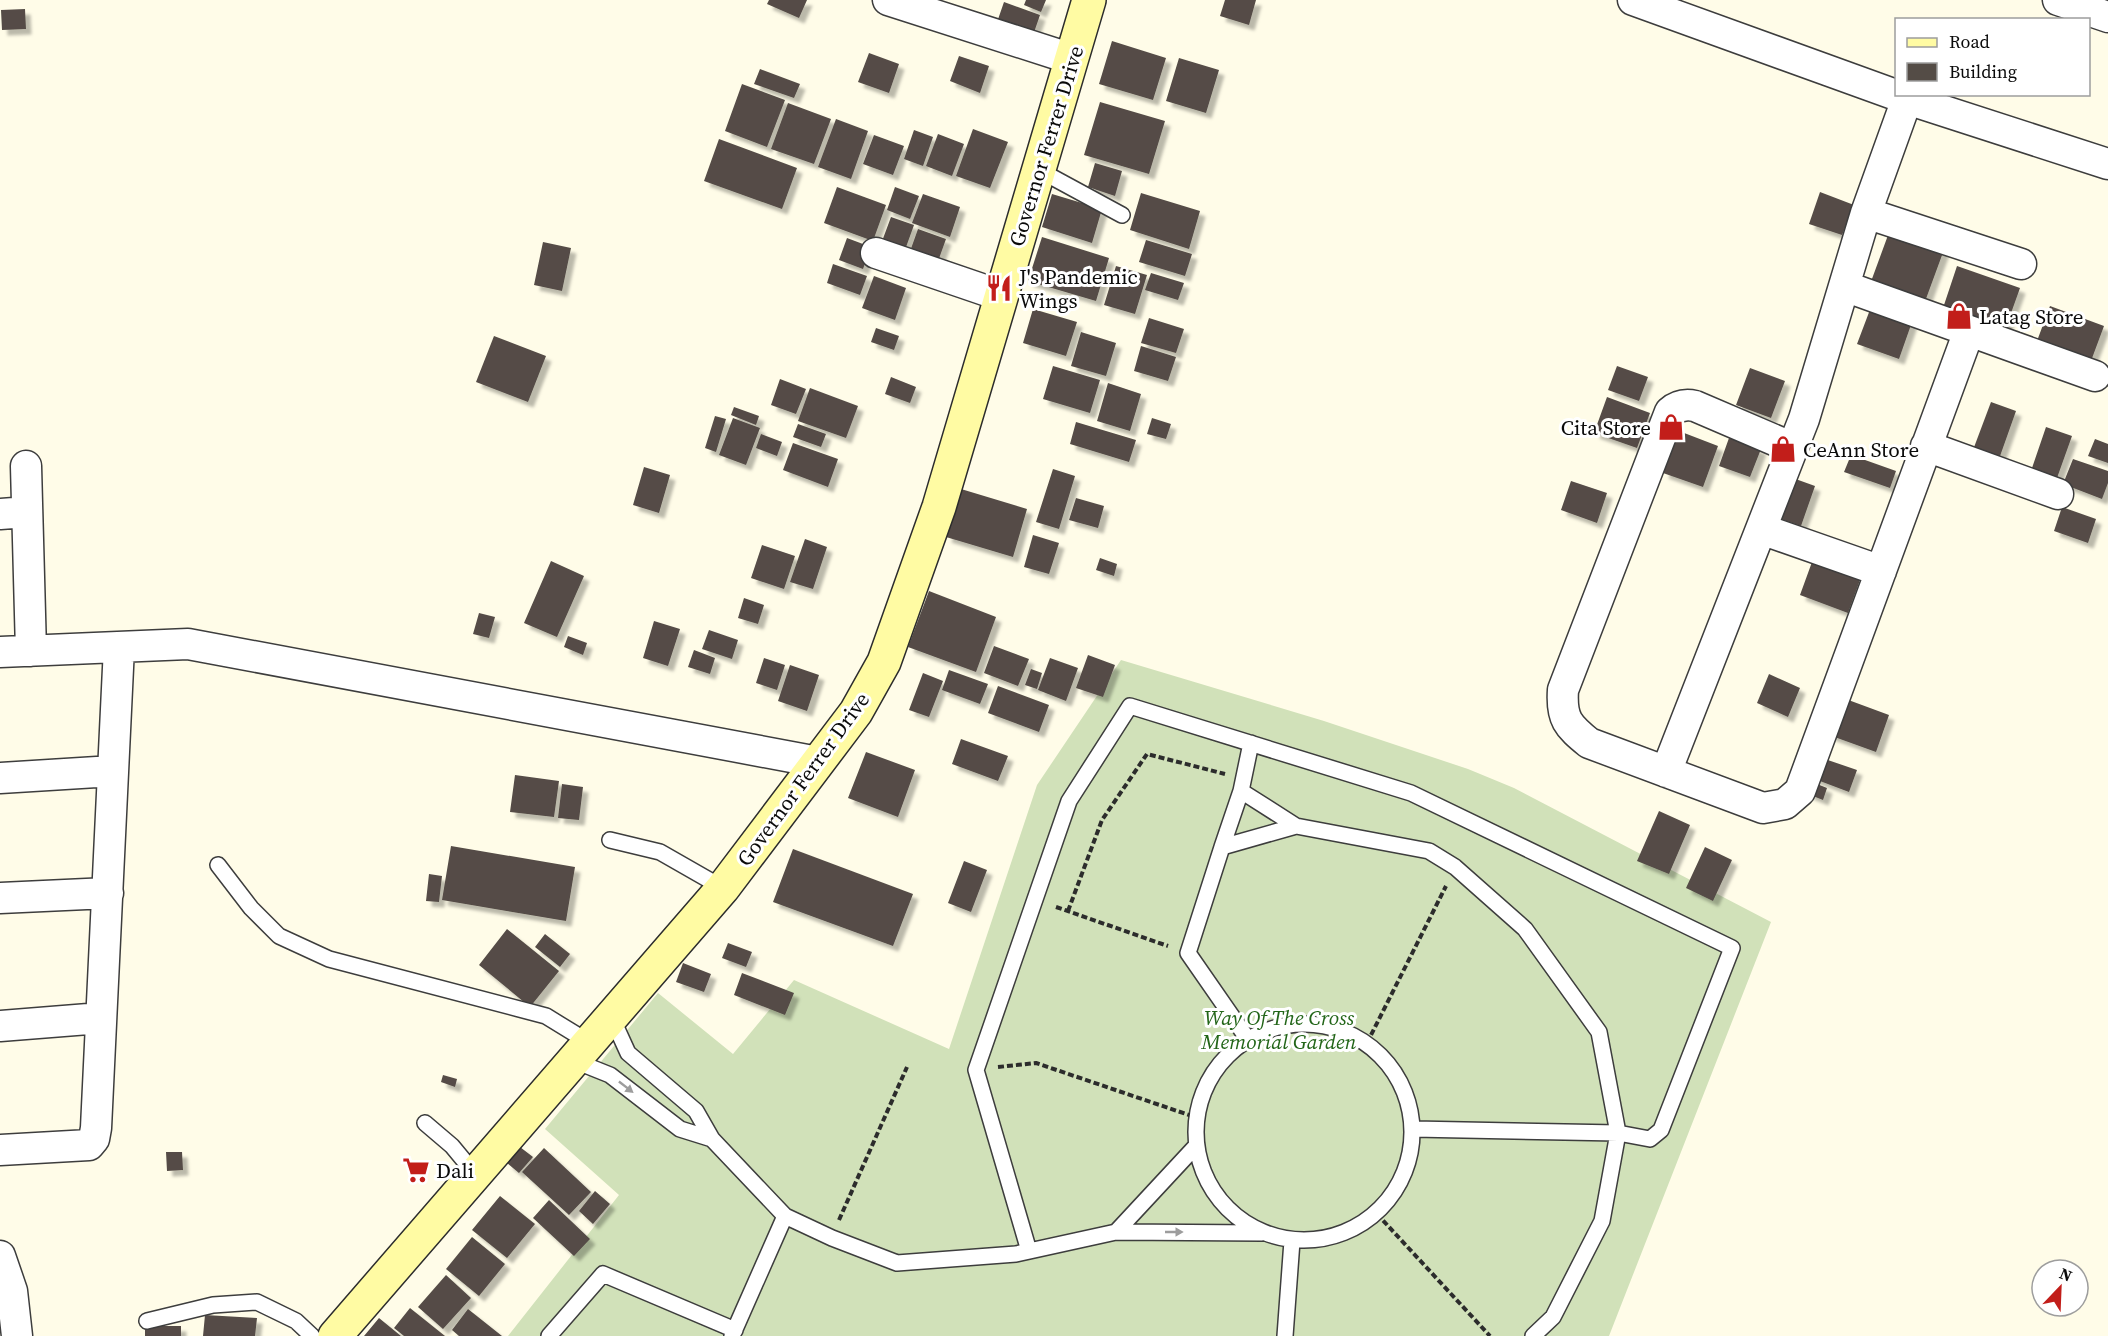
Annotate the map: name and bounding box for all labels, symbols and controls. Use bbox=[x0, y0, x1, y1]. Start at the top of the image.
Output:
legend bbox=[1895, 18, 2090, 96]
text: Road bbox=[1949, 29, 1990, 54]
street label: Governor Ferrer Drive bbox=[1002, 42, 1090, 250]
text: Building bbox=[1949, 59, 2017, 84]
place label: J's Pandemic Wings bbox=[1018, 262, 1138, 315]
restaurant icon: J's Pandemic Wings bbox=[984, 273, 1014, 303]
shop icon: Latag Store bbox=[1944, 301, 1974, 331]
place label: Latag Store bbox=[1979, 302, 2084, 331]
shop icon: Cita Store bbox=[1656, 412, 1686, 442]
place label: Cita Store bbox=[1561, 413, 1651, 442]
shop icon: CeAnn Store bbox=[1768, 434, 1798, 464]
place label: CeAnn Store bbox=[1803, 435, 1919, 464]
street label: Governor Ferrer Drive bbox=[730, 686, 876, 872]
park label: Way Of The Cross Memorial Garden bbox=[1201, 1003, 1357, 1056]
one-way arrow bbox=[619, 1081, 634, 1093]
supermarket icon: Dali bbox=[401, 1155, 431, 1185]
place label: Dali bbox=[436, 1156, 474, 1185]
one-way arrow bbox=[1165, 1227, 1184, 1237]
north arrow bbox=[2030, 1258, 2090, 1318]
text: N bbox=[2056, 1262, 2076, 1287]

